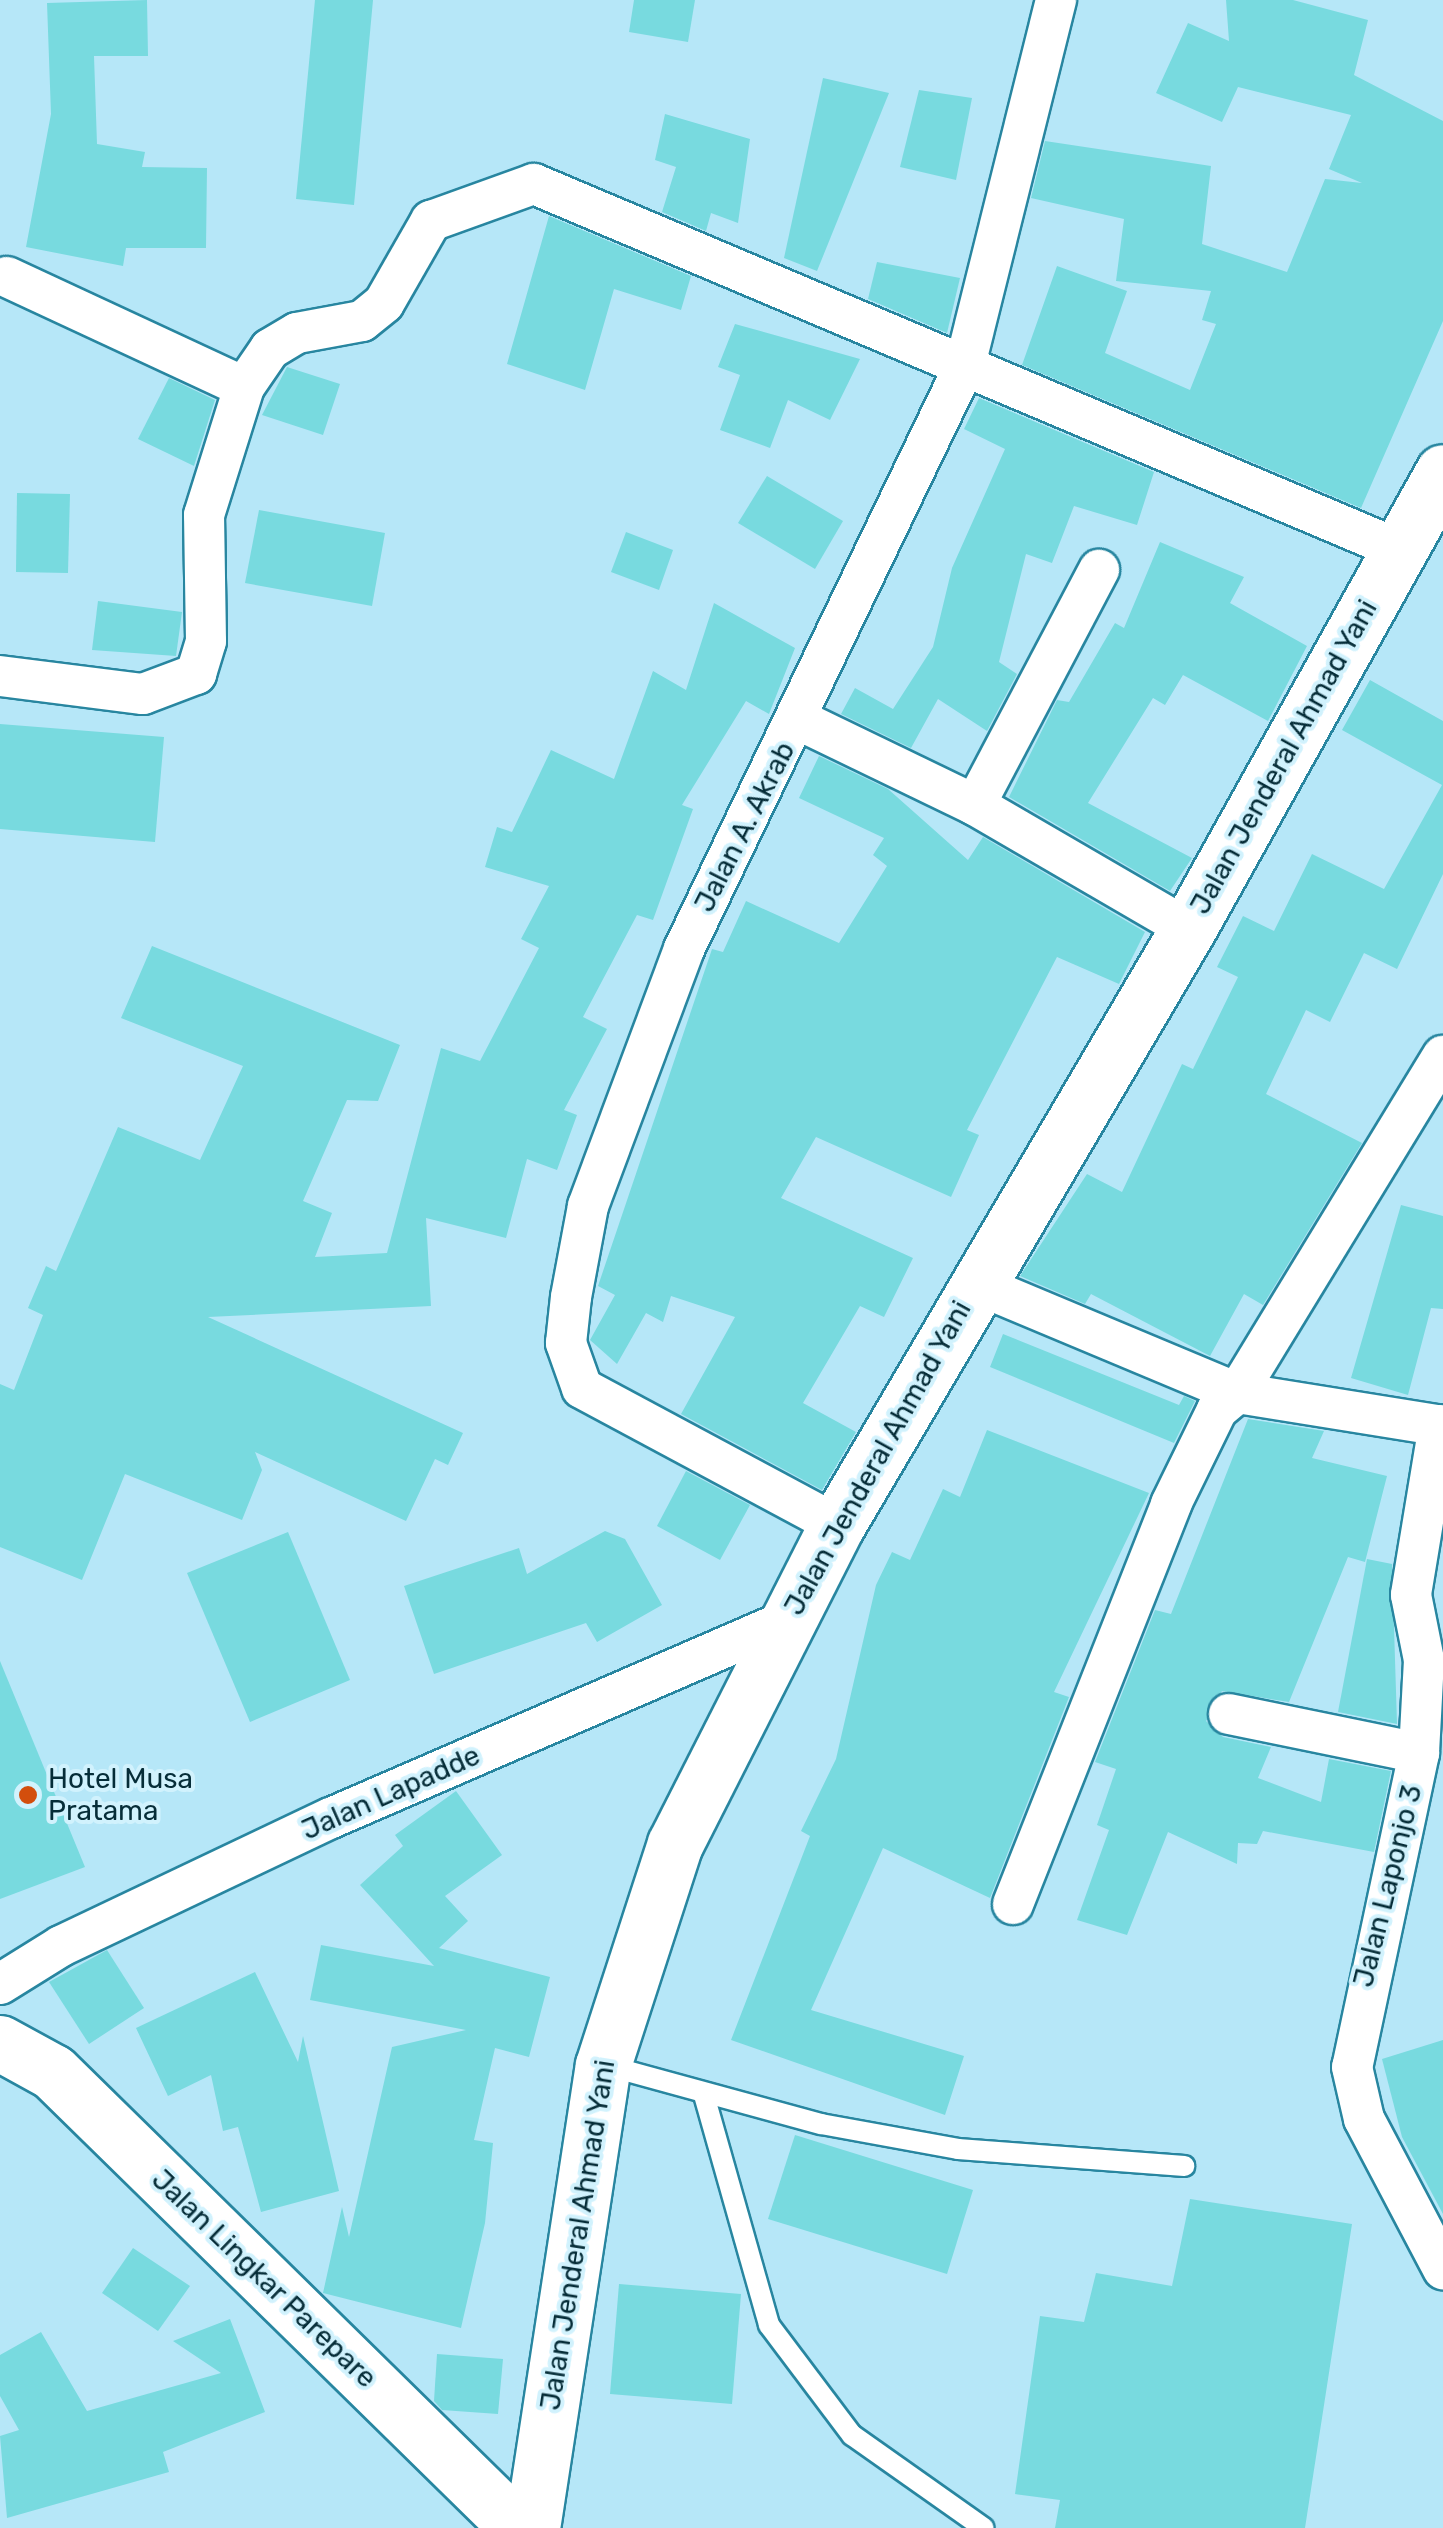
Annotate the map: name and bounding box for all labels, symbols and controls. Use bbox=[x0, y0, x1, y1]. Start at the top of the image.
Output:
street label: Jalan Jenderal Ahmad Yani bbox=[1183, 593, 1385, 921]
street label: Jalan A. Akrab bbox=[687, 736, 803, 918]
street label: Jalan Jenderal Ahmad Yani bbox=[777, 1294, 979, 1622]
street label: Jalan Lapadde bbox=[297, 1739, 485, 1847]
place label: Hotel Musa Pratama bbox=[48, 1762, 193, 1828]
street label: Jalan Laponjo 3 bbox=[1347, 1782, 1429, 1990]
marker: Hotel Musa Pratama bbox=[17, 1784, 39, 1806]
street label: Jalan Jenderal Ahmad Yani bbox=[534, 2057, 622, 2413]
street label: Jalan Lingkar Parepare bbox=[144, 2163, 384, 2395]

